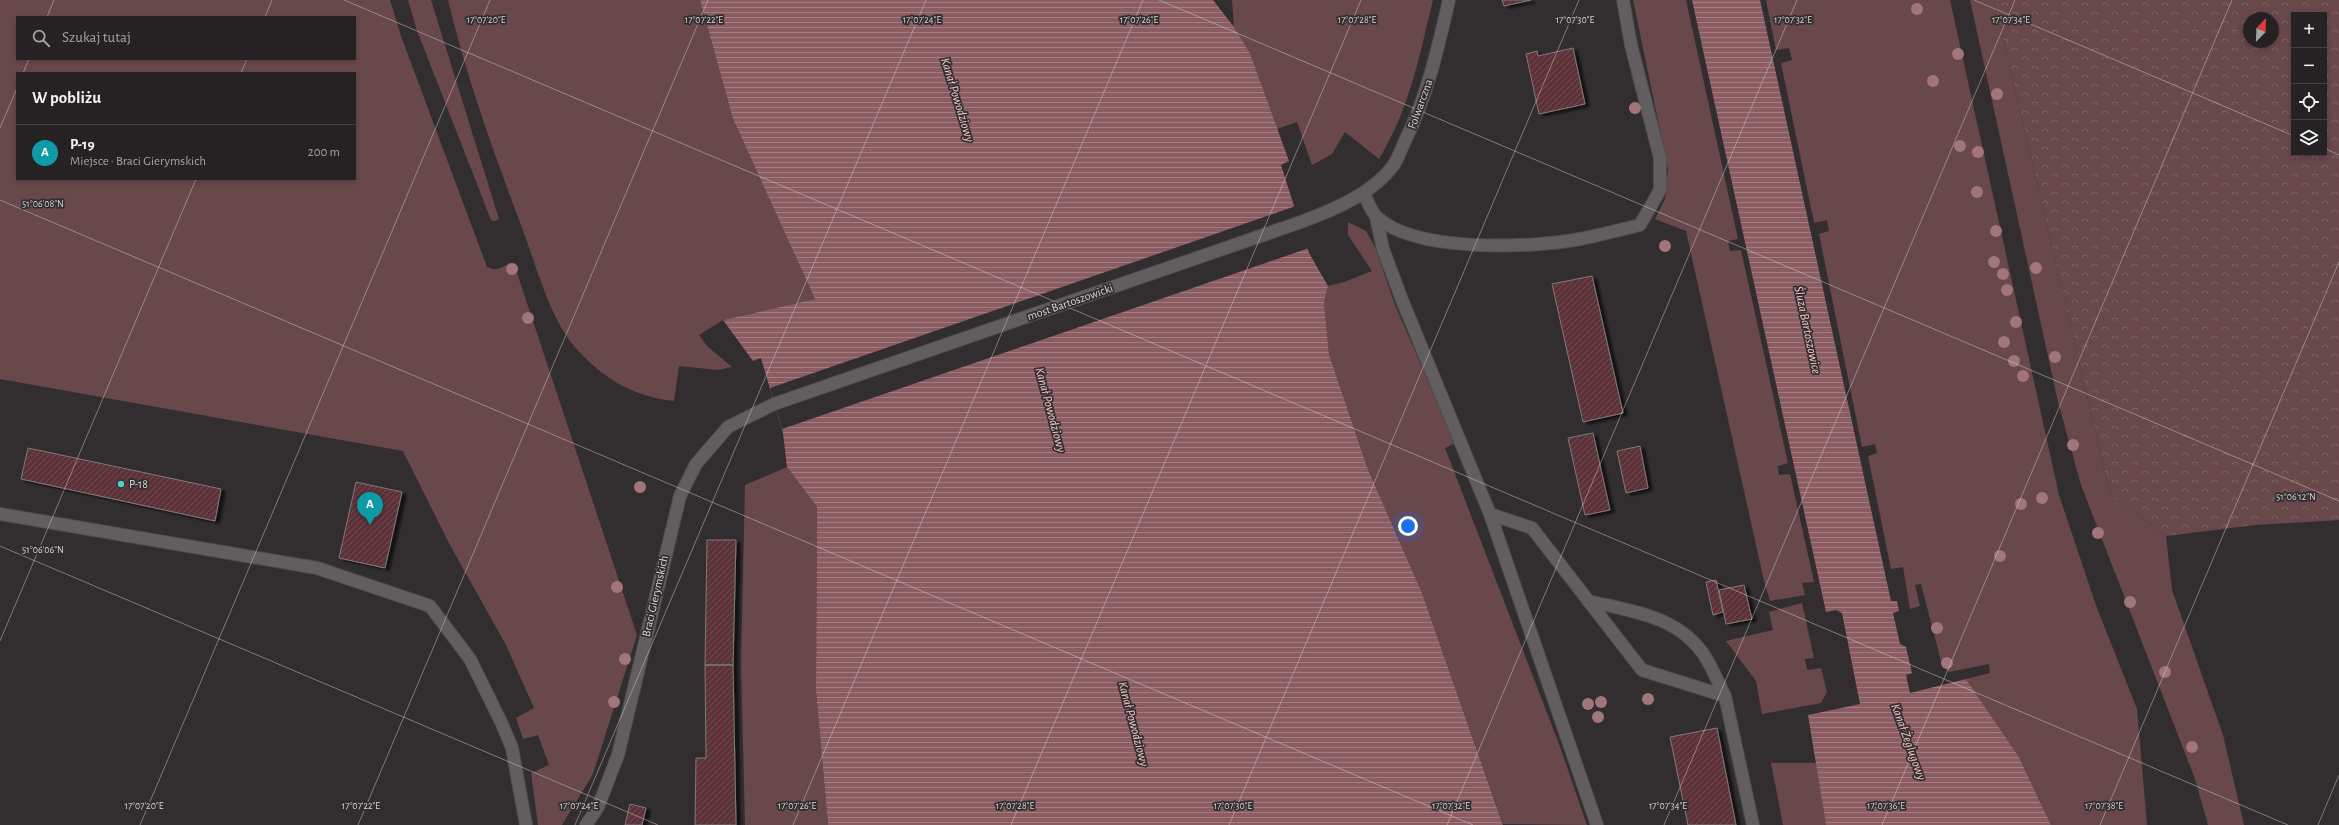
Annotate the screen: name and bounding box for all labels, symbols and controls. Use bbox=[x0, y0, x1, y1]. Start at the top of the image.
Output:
north arrow bbox=[2243, 12, 2279, 48]
map controls bbox=[2291, 12, 2327, 156]
button: + bbox=[2291, 12, 2327, 48]
text: 17°07'20"E bbox=[466, 15, 506, 25]
text: 17°07'22"E bbox=[685, 15, 723, 25]
text: 17°07'24"E bbox=[903, 15, 941, 25]
text: 17°07'26"E bbox=[1120, 15, 1158, 25]
text: 17°07'28"E bbox=[1338, 15, 1376, 25]
text: 17°07'30"E bbox=[1556, 15, 1595, 25]
text: 17°07'32"E bbox=[1774, 15, 1812, 25]
text: 17°07'34"E bbox=[1992, 15, 2030, 25]
search box bbox=[16, 16, 356, 60]
icon: search bbox=[30, 27, 52, 49]
text: Szukaj tutaj bbox=[62, 30, 131, 45]
button: − bbox=[2291, 48, 2327, 84]
water label: Kanał Powodziowy bbox=[938, 56, 976, 144]
street label: Folwarczna bbox=[1405, 77, 1435, 131]
button: locate bbox=[2291, 84, 2327, 120]
text: W pobliżu bbox=[32, 89, 101, 106]
button: layers bbox=[2291, 120, 2327, 156]
text: P-19 bbox=[70, 137, 95, 152]
text: A bbox=[41, 146, 49, 159]
text: 200 m bbox=[308, 146, 340, 159]
text: Miejsce · Braci Gierymskich bbox=[70, 155, 206, 168]
text: 51°06'08"N bbox=[22, 199, 64, 209]
street label: most Bartoszowicki bbox=[1026, 282, 1114, 322]
water label: Śluza Bartoszowice bbox=[1791, 285, 1824, 375]
water label: Kanał Powodziowy bbox=[1032, 366, 1068, 455]
place label: P-18 bbox=[129, 478, 148, 490]
marker: P-18 bbox=[116, 479, 126, 489]
pin: A bbox=[357, 492, 383, 525]
text: 51°06'12"N bbox=[2276, 492, 2316, 502]
your location bbox=[1398, 516, 1418, 536]
text: 51°06'06"N bbox=[22, 545, 64, 555]
street label: Braci Gierymskich bbox=[640, 554, 671, 638]
water label: Kanał Powodziowy bbox=[1115, 680, 1151, 769]
water label: Kanał Żeglugowy bbox=[1888, 702, 1929, 783]
text: 17°07'20"E bbox=[124, 801, 164, 811]
text: 17°07'22"E bbox=[342, 801, 380, 811]
text: 17°07'24"E bbox=[560, 801, 598, 811]
text: 17°07'26"E bbox=[778, 801, 816, 811]
text: 17°07'28"E bbox=[996, 801, 1034, 811]
text: 17°07'30"E bbox=[1214, 801, 1253, 811]
text: 17°07'32"E bbox=[1432, 801, 1470, 811]
text: 17°07'34"E bbox=[1649, 801, 1687, 811]
text: 17°07'36"E bbox=[1867, 801, 1905, 811]
text: 17°07'38"E bbox=[2085, 801, 2123, 811]

